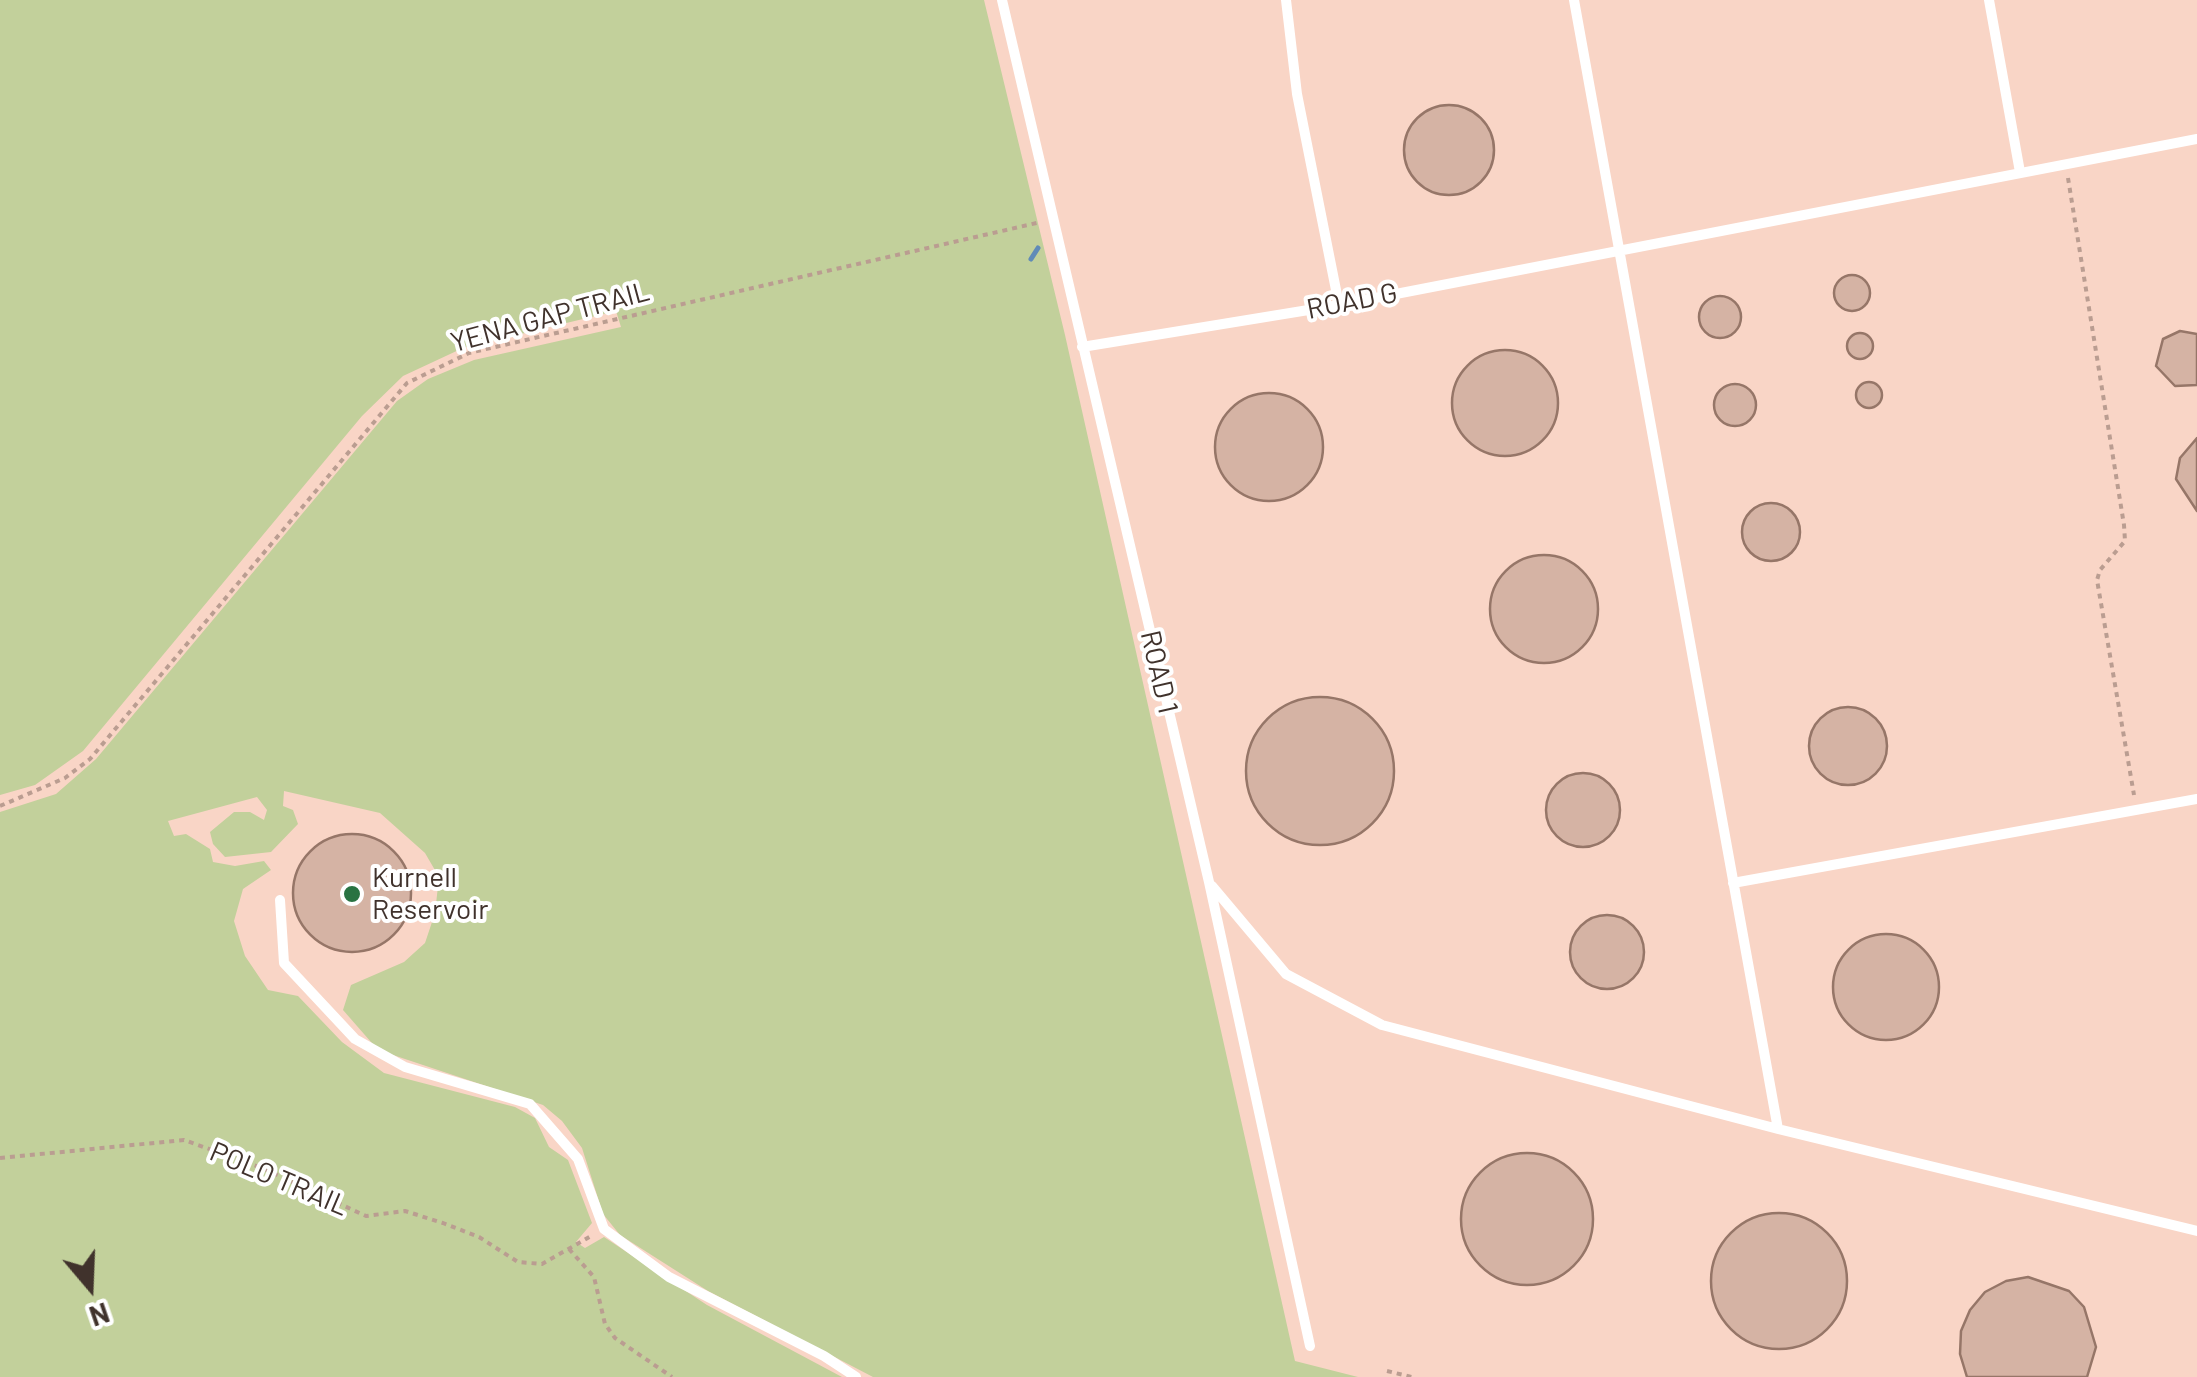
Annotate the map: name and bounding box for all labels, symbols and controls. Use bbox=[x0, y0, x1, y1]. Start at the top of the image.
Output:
street label: YENA GAP TRAIL bbox=[447, 274, 653, 360]
street label: ROAD G bbox=[1304, 276, 1400, 326]
street label: ROAD 1 bbox=[1133, 627, 1185, 717]
place label: Kurnell Reservoir bbox=[372, 861, 489, 927]
marker: Kurnell Reservoir bbox=[341, 883, 363, 905]
street label: POLO TRAIL bbox=[205, 1135, 353, 1223]
north arrow bbox=[40, 1237, 140, 1337]
text: N bbox=[85, 1296, 114, 1334]

